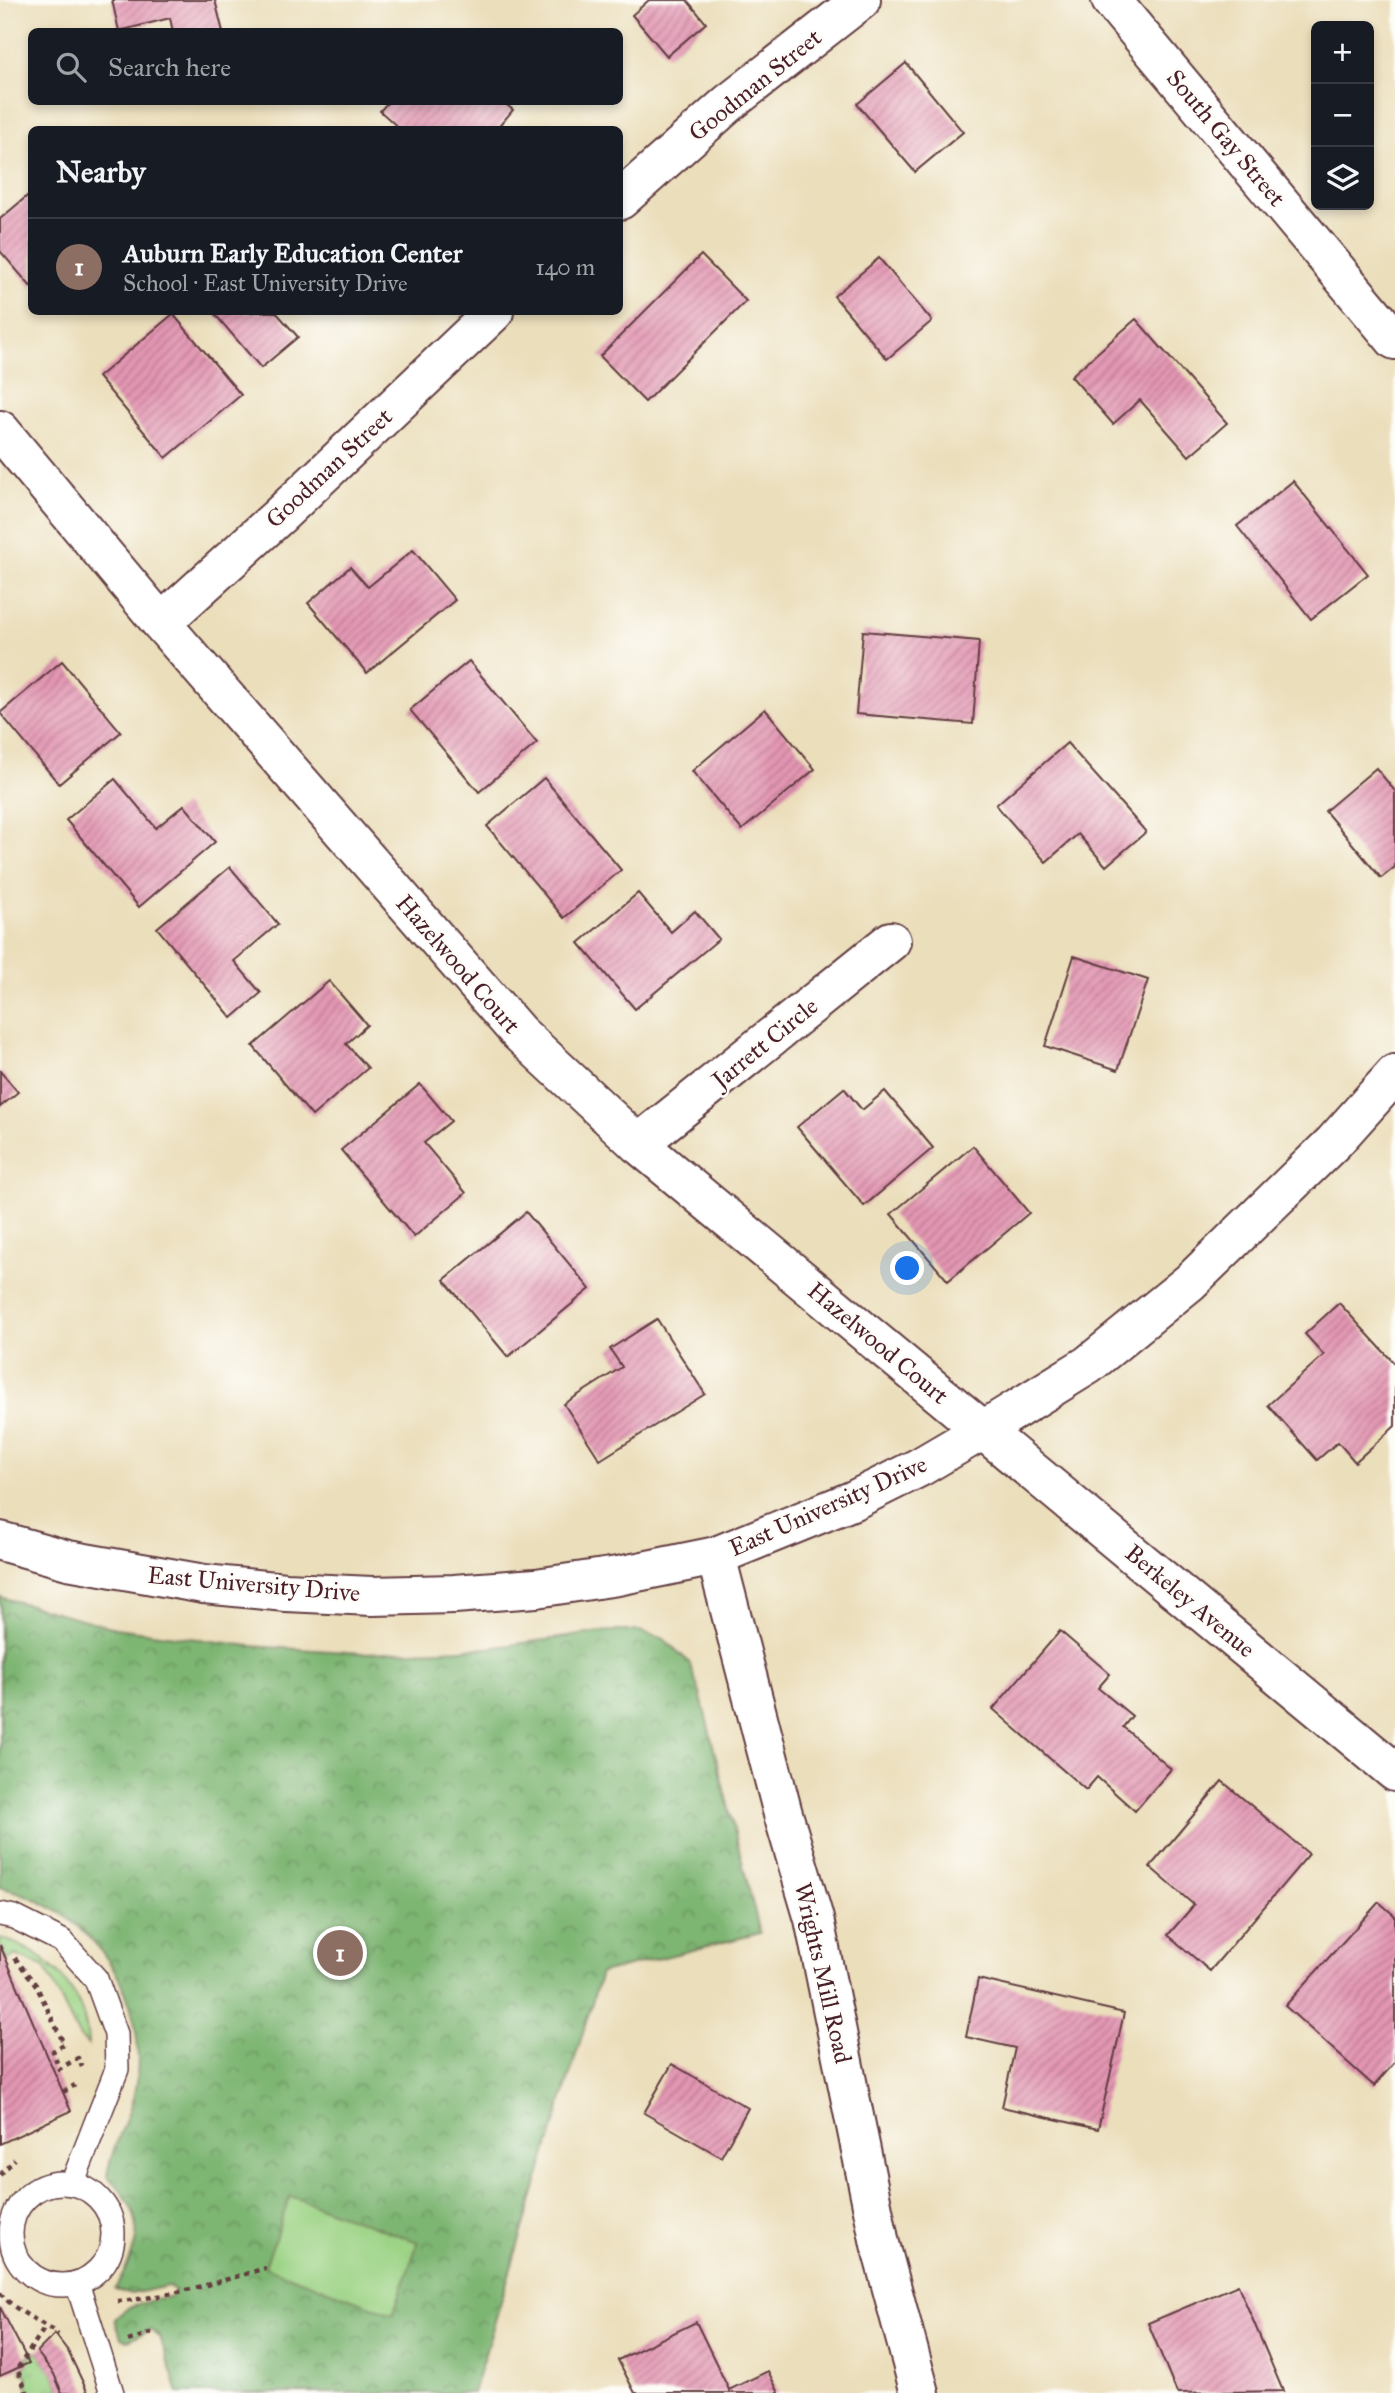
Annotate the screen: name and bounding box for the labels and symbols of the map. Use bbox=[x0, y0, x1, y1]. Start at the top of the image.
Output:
street label: Goodman Street bbox=[683, 22, 828, 148]
street label: South Gay Street bbox=[1160, 64, 1292, 213]
street label: Goodman Street bbox=[259, 401, 399, 534]
street label: Hazelwood Court bbox=[389, 888, 527, 1040]
street label: Jarrett Circle bbox=[704, 991, 824, 1097]
your location bbox=[890, 1251, 924, 1285]
street label: Hazelwood Court bbox=[802, 1275, 955, 1411]
street label: East University Drive bbox=[724, 1449, 932, 1563]
street label: Berkeley Avenue bbox=[1119, 1538, 1261, 1664]
street label: East University Drive bbox=[146, 1560, 362, 1608]
street label: Wrights Mill Road bbox=[788, 1880, 858, 2066]
pin: 1 bbox=[317, 1927, 363, 1979]

